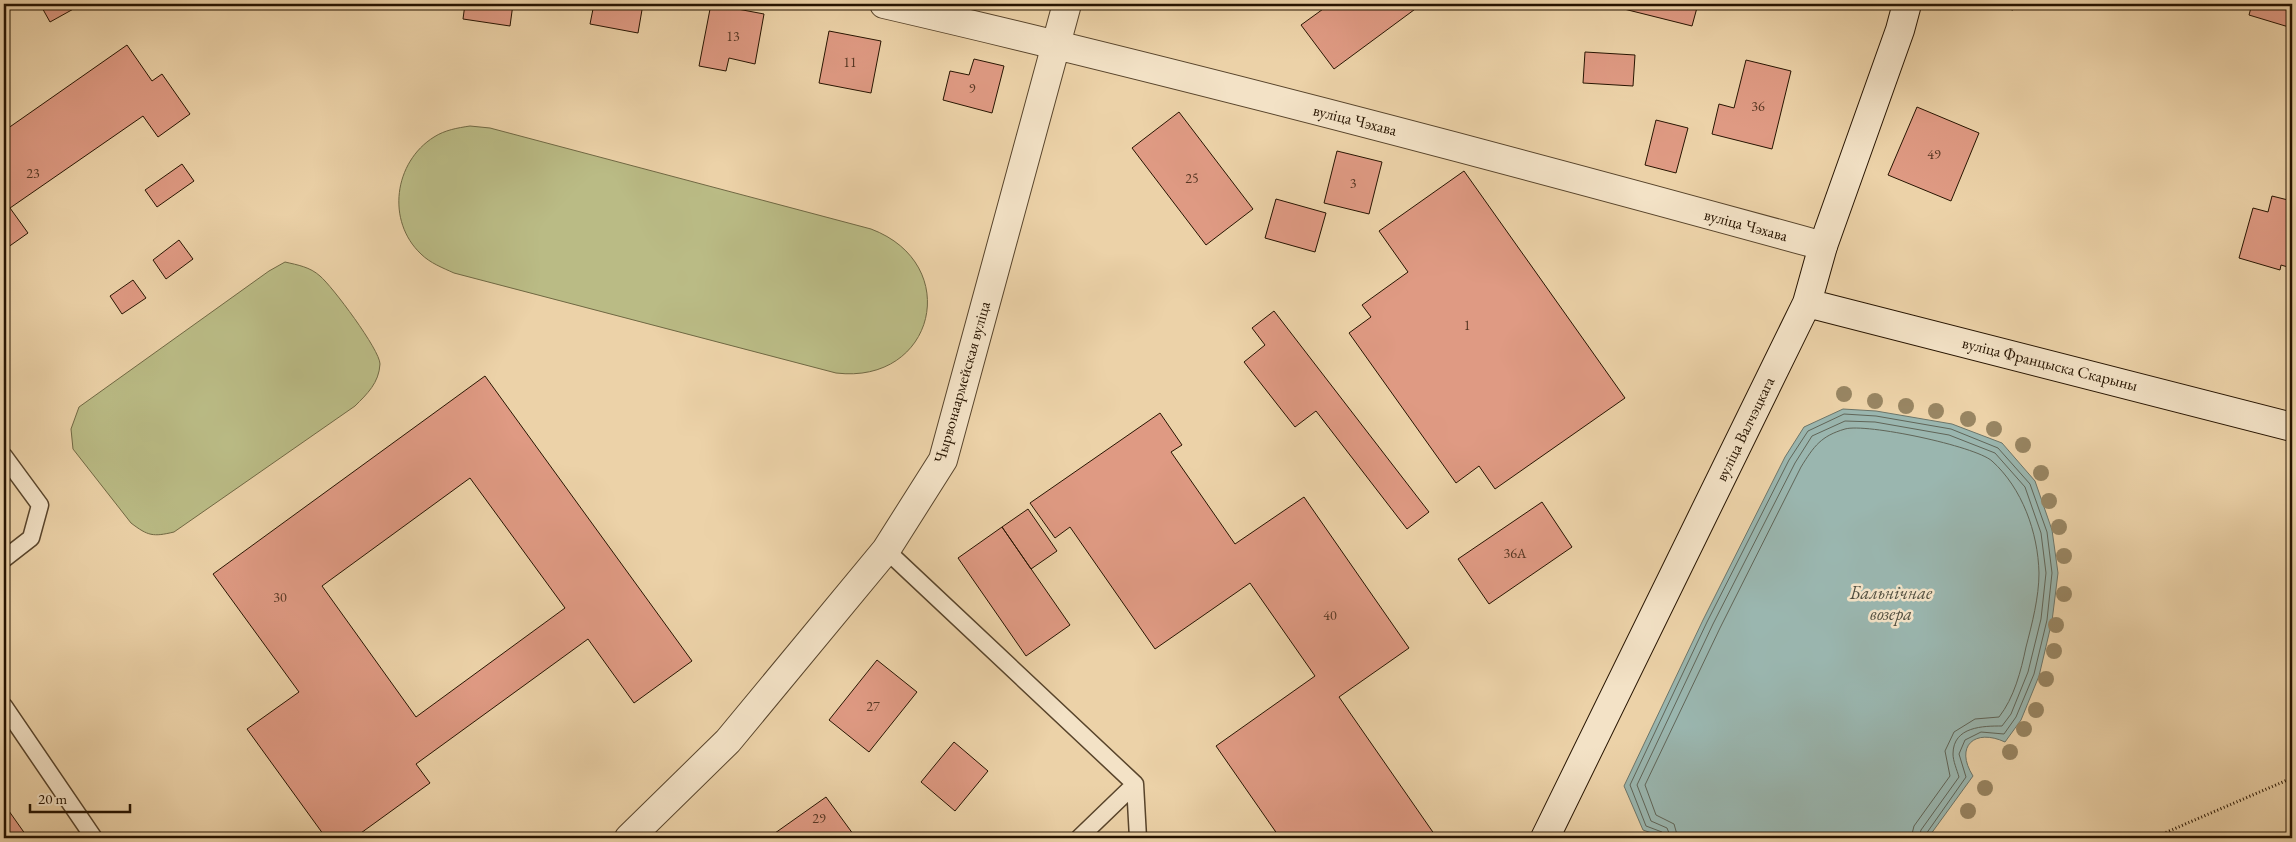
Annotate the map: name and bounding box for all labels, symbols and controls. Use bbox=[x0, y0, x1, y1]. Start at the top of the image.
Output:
house number: 13 bbox=[726, 27, 740, 45]
house number: 11 bbox=[843, 53, 857, 71]
house number: 9 bbox=[969, 79, 976, 97]
house number: 36 bbox=[1751, 97, 1765, 115]
street label: вуліца Чэхава bbox=[1311, 99, 1400, 141]
house number: 49 bbox=[1927, 145, 1941, 163]
house number: 23 bbox=[26, 164, 40, 182]
house number: 25 bbox=[1185, 169, 1199, 187]
house number: 3 bbox=[1350, 174, 1357, 192]
street label: вуліца Чэхава bbox=[1702, 204, 1791, 246]
street label: Чырвонаармейская вуліца bbox=[929, 298, 995, 465]
house number: 1 bbox=[1464, 316, 1470, 334]
street label: вуліца Францыска Скарыны bbox=[1960, 332, 2140, 396]
street label: вуліца Валчэцкага bbox=[1711, 373, 1780, 485]
house number: 36А bbox=[1503, 544, 1527, 562]
water label: Бальнічнае возера bbox=[1849, 581, 1933, 626]
house number: 30 bbox=[273, 588, 287, 606]
house number: 40 bbox=[1323, 606, 1337, 624]
house number: 27 bbox=[866, 697, 880, 715]
scale bar bbox=[30, 782, 130, 814]
text: 20 m bbox=[38, 789, 67, 808]
house number: 29 bbox=[812, 809, 826, 827]

